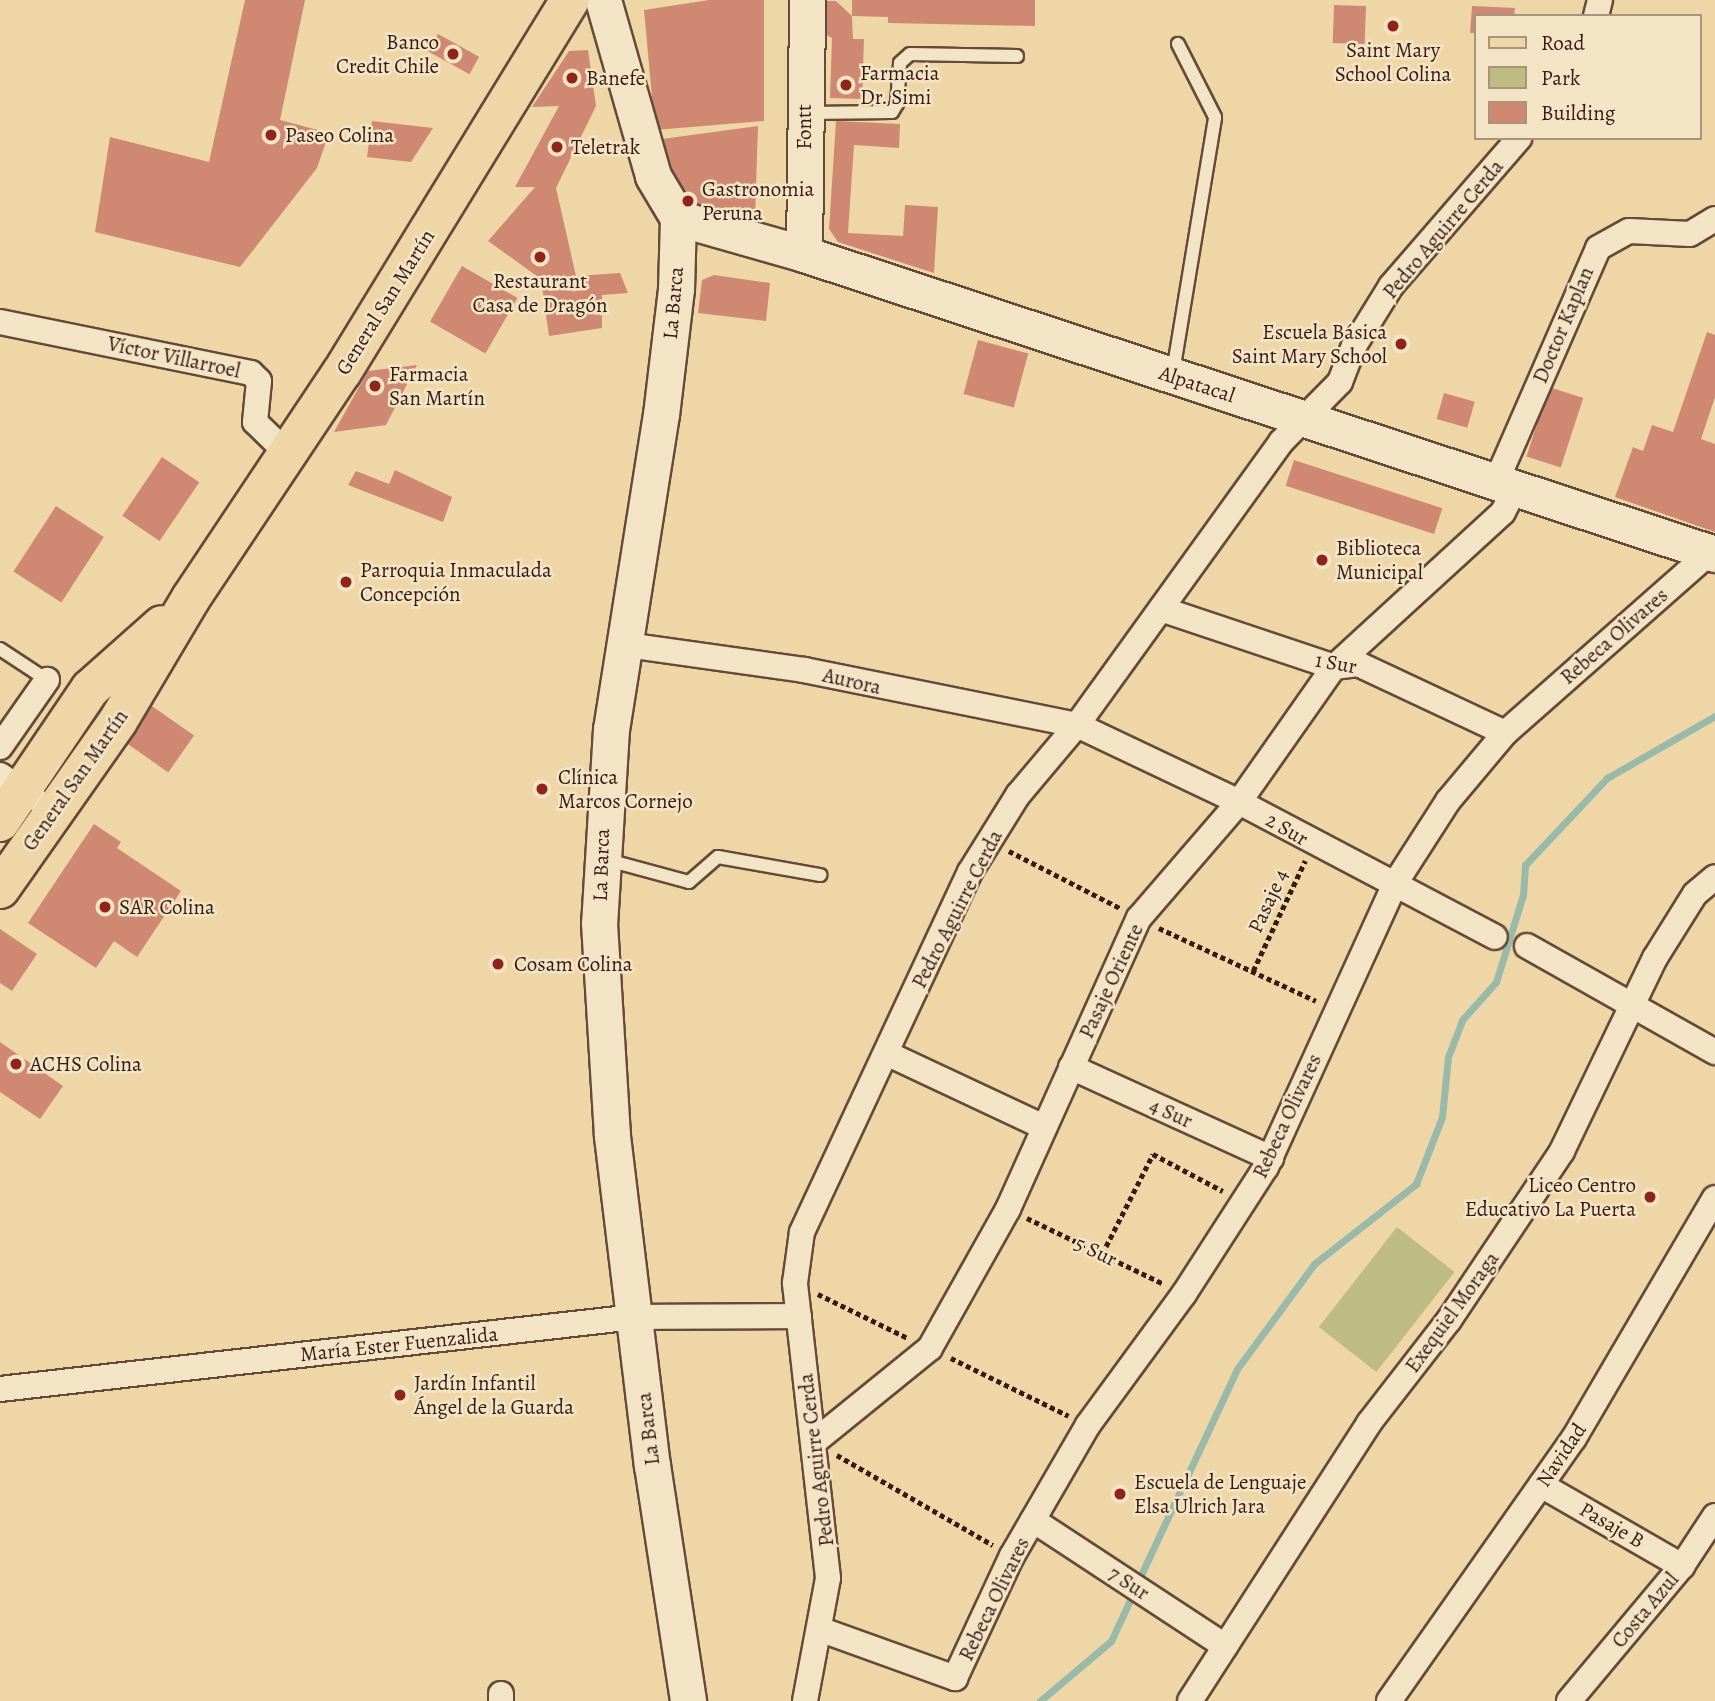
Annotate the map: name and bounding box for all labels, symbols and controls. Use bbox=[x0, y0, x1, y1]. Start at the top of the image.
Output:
legend bbox=[1474, 14, 1701, 140]
marker: Saint Mary School Colina bbox=[1385, 18, 1401, 34]
place label: Banco Credit Chile bbox=[336, 29, 439, 79]
text: Road bbox=[1541, 29, 1585, 57]
place label: Saint Mary School Colina bbox=[1335, 37, 1451, 87]
marker: Banco Credit Chile bbox=[445, 46, 461, 62]
place label: Farmacia Dr. Simi bbox=[860, 60, 940, 110]
text: Park bbox=[1541, 64, 1580, 92]
place label: Banefe bbox=[586, 65, 645, 91]
marker: Banefe bbox=[564, 70, 580, 86]
marker: Farmacia Dr. Simi bbox=[838, 77, 854, 93]
text: Building bbox=[1541, 99, 1615, 127]
street label: Fontt bbox=[791, 104, 817, 150]
place label: Paseo Colina bbox=[285, 122, 394, 148]
marker: Paseo Colina bbox=[263, 127, 279, 143]
place label: Teletrak bbox=[571, 134, 640, 160]
marker: Teletrak bbox=[549, 139, 565, 155]
street label: Pedro Aguirre Cerda bbox=[1377, 154, 1509, 304]
place label: Gastronomia Peruna bbox=[702, 176, 814, 226]
marker: Gastronomia Peruna bbox=[680, 193, 696, 209]
street label: General San Martín bbox=[330, 225, 440, 379]
marker: Restaurant Casa de Dragón bbox=[532, 249, 548, 265]
street label: Doctor Kaplan bbox=[1527, 263, 1599, 387]
street label: La Barca bbox=[657, 265, 689, 341]
place label: Restaurant Casa de Dragón bbox=[472, 268, 608, 318]
place label: Escuela Básica Saint Mary School bbox=[1232, 319, 1387, 369]
street label: Víctor Villarroel bbox=[105, 331, 243, 383]
marker: Escuela Básica Saint Mary School bbox=[1393, 336, 1409, 352]
street label: Alpatacal bbox=[1156, 360, 1238, 408]
place label: Farmacia San Martín bbox=[389, 361, 485, 411]
marker: Farmacia San Martín bbox=[367, 378, 383, 394]
place label: Biblioteca Municipal bbox=[1336, 535, 1423, 585]
marker: Biblioteca Municipal bbox=[1314, 552, 1330, 568]
place label: Parroquia Inmaculada Concepción bbox=[360, 557, 552, 607]
marker: Parroquia Inmaculada Concepción bbox=[338, 574, 354, 590]
street label: Rebeca Olivares bbox=[1555, 582, 1673, 690]
street label: 1 Sur bbox=[1313, 647, 1359, 679]
street label: Aurora bbox=[820, 662, 884, 700]
street label: General San Martín bbox=[17, 704, 133, 856]
place label: Clínica Marcos Cornejo bbox=[558, 764, 693, 814]
marker: Clínica Marcos Cornejo bbox=[532, 779, 552, 799]
street label: 2 Sur bbox=[1261, 807, 1313, 851]
street label: Pedro Aguirre Cerda bbox=[906, 826, 1008, 992]
street label: La Barca bbox=[587, 828, 615, 902]
street label: Pasaje 4 bbox=[1242, 865, 1294, 937]
place label: SAR Colina bbox=[119, 894, 215, 920]
marker: SAR Colina bbox=[97, 899, 113, 915]
street label: Pasaje Oriente bbox=[1073, 920, 1149, 1042]
place label: Cosam Colina bbox=[514, 951, 633, 977]
marker: Cosam Colina bbox=[488, 954, 508, 974]
street label: Rebeca Olivares bbox=[1247, 1050, 1327, 1182]
place label: ACHS Colina bbox=[30, 1051, 142, 1077]
marker: ACHS Colina bbox=[8, 1056, 24, 1072]
street label: 4 Sur bbox=[1146, 1092, 1196, 1134]
place label: Liceo Centro Educativo La Puerta bbox=[1465, 1172, 1636, 1222]
marker: Liceo Centro Educativo La Puerta bbox=[1642, 1189, 1658, 1205]
street label: 5 Sur bbox=[1071, 1230, 1121, 1272]
street label: Exequiel Moraga bbox=[1400, 1246, 1504, 1378]
street label: María Ester Fuenzalida bbox=[299, 1321, 499, 1367]
place label: Jardín Infantil Ángel de la Guarda bbox=[414, 1370, 574, 1420]
street label: Pedro Aguirre Cerda bbox=[793, 1372, 839, 1548]
marker: Jardín Infantil Ángel de la Guarda bbox=[392, 1387, 408, 1403]
street label: La Barca bbox=[631, 1391, 665, 1467]
street label: Navidad bbox=[1531, 1418, 1591, 1492]
place label: Escuela de Lenguaje Elsa Ulrich Jara bbox=[1134, 1469, 1306, 1519]
marker: Escuela de Lenguaje Elsa Ulrich Jara bbox=[1112, 1486, 1128, 1502]
street label: Pasaje B bbox=[1575, 1496, 1649, 1554]
street label: Rebeca Olivares bbox=[953, 1533, 1035, 1665]
street label: 7 Sur bbox=[1104, 1561, 1154, 1605]
street label: Costa Azul bbox=[1606, 1567, 1684, 1653]

